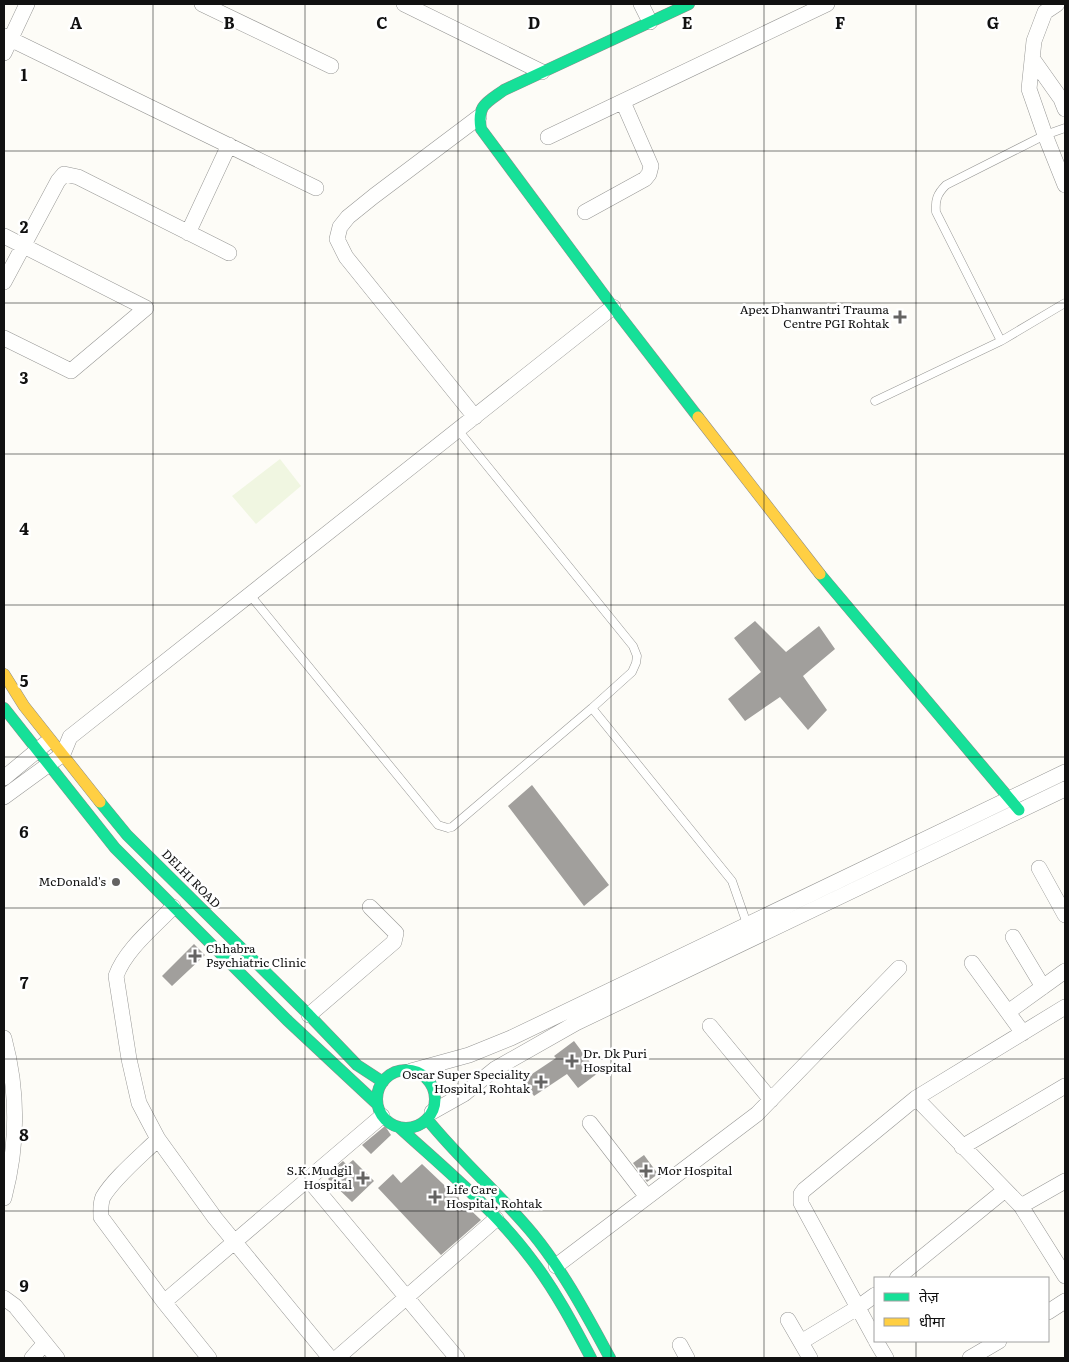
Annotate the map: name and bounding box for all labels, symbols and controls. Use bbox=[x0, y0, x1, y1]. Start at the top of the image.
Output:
text: A bbox=[70, 10, 82, 34]
text: B bbox=[223, 10, 235, 34]
text: C bbox=[376, 10, 388, 34]
text: D bbox=[528, 10, 540, 34]
text: E bbox=[682, 10, 693, 34]
text: F bbox=[835, 10, 845, 34]
text: G bbox=[987, 10, 999, 34]
text: 1 bbox=[21, 62, 28, 86]
text: 2 bbox=[20, 214, 29, 238]
place label: Apex Dhanwantri Trauma Centre PGI Rohtak bbox=[740, 300, 890, 332]
marker: Apex Dhanwantri Trauma Centre PGI Rohtak bbox=[893, 310, 907, 324]
text: 3 bbox=[20, 365, 29, 389]
text: 4 bbox=[19, 516, 29, 540]
text: 5 bbox=[20, 668, 29, 692]
text: 6 bbox=[19, 819, 29, 843]
street label: DELHI ROAD bbox=[158, 845, 225, 912]
place label: McDonald's bbox=[39, 872, 107, 890]
marker: McDonald's bbox=[110, 876, 122, 888]
place label: Chhabra Psychiatric Clinic bbox=[206, 939, 306, 971]
marker: Chhabra Psychiatric Clinic bbox=[188, 949, 202, 963]
text: 7 bbox=[20, 970, 29, 994]
place label: Dr. Dk Puri Hospital bbox=[583, 1044, 647, 1076]
marker: Dr. Dk Puri Hospital bbox=[565, 1054, 579, 1068]
place label: Oscar Super Speciality Hospital, Rohtak bbox=[402, 1065, 531, 1097]
marker: Oscar Super Speciality Hospital, Rohtak bbox=[534, 1075, 548, 1089]
text: 8 bbox=[19, 1122, 29, 1146]
place label: S.K.Mudgil Hospital bbox=[287, 1161, 352, 1193]
place label: Mor Hospital bbox=[657, 1161, 732, 1179]
marker: Mor Hospital bbox=[639, 1164, 653, 1178]
marker: S.K.Mudgil Hospital bbox=[356, 1171, 370, 1185]
place label: Life Care Hospital, Rohtak bbox=[446, 1180, 543, 1212]
marker: Life Care Hospital, Rohtak bbox=[428, 1190, 442, 1204]
text: 9 bbox=[19, 1273, 29, 1297]
legend bbox=[874, 1277, 1049, 1342]
text: तेज़ bbox=[919, 1284, 940, 1307]
text: धीमा bbox=[919, 1309, 946, 1332]

